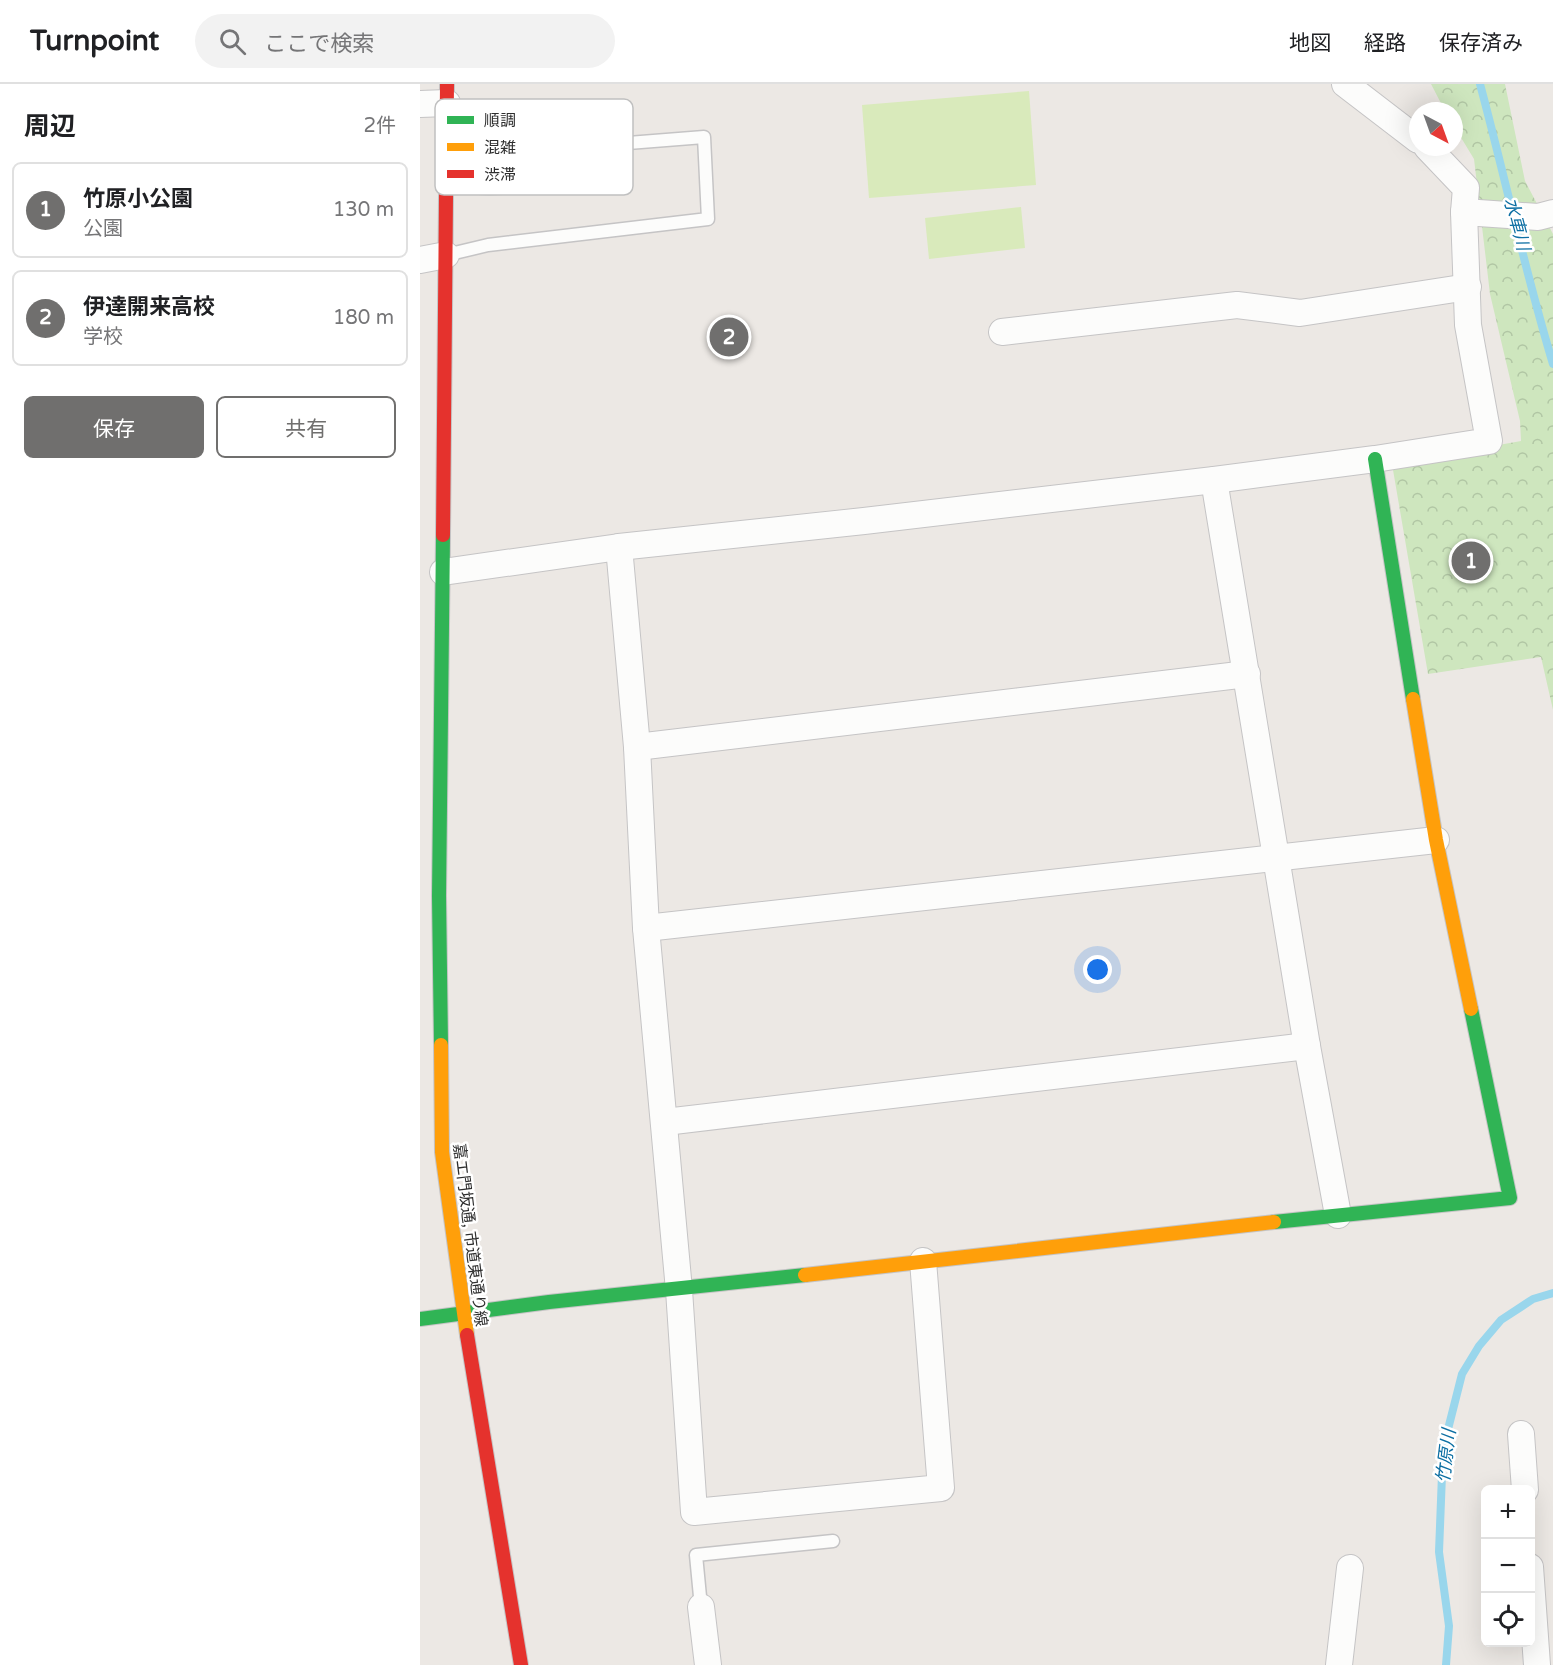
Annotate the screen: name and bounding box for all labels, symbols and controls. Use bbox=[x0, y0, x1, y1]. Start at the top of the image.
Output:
search box bbox=[195, 14, 615, 68]
text: Turnpoint bbox=[30, 24, 159, 58]
icon: search bbox=[216, 25, 249, 58]
text: ここで検索 bbox=[264, 31, 374, 57]
text: 地図 bbox=[1289, 31, 1331, 56]
text: 経路 bbox=[1364, 31, 1406, 56]
text: 保存済み bbox=[1439, 31, 1523, 56]
legend bbox=[435, 99, 633, 195]
north arrow bbox=[1409, 102, 1463, 156]
text: 周辺 bbox=[24, 111, 76, 142]
text: 順調 bbox=[484, 111, 516, 131]
text: 2件 bbox=[363, 114, 396, 138]
text: 混雑 bbox=[484, 138, 516, 158]
text: 渋滞 bbox=[484, 165, 516, 185]
text: 竹原小公園 bbox=[83, 186, 193, 212]
water label: 水車川 bbox=[1499, 195, 1535, 255]
text: 1 bbox=[39, 198, 52, 222]
text: 130 m bbox=[333, 198, 394, 222]
text: 公園 bbox=[83, 217, 123, 241]
text: 伊達開来高校 bbox=[83, 294, 215, 320]
text: 2 bbox=[39, 306, 52, 330]
text: 180 m bbox=[333, 306, 394, 330]
pin: 2 bbox=[710, 314, 748, 360]
text: 学校 bbox=[83, 325, 123, 349]
button: 保存 bbox=[24, 396, 204, 458]
button: 共有 bbox=[216, 396, 396, 458]
pin: 1 bbox=[1452, 538, 1490, 584]
your location bbox=[1083, 955, 1112, 984]
street label: 嘉エ門坂通, 市道東通り線 bbox=[449, 1142, 491, 1328]
water label: 竹原川 bbox=[1432, 1426, 1460, 1484]
map controls bbox=[1481, 1485, 1535, 1647]
button: + bbox=[1481, 1485, 1535, 1539]
button: − bbox=[1481, 1539, 1535, 1593]
button: locate bbox=[1481, 1593, 1535, 1647]

